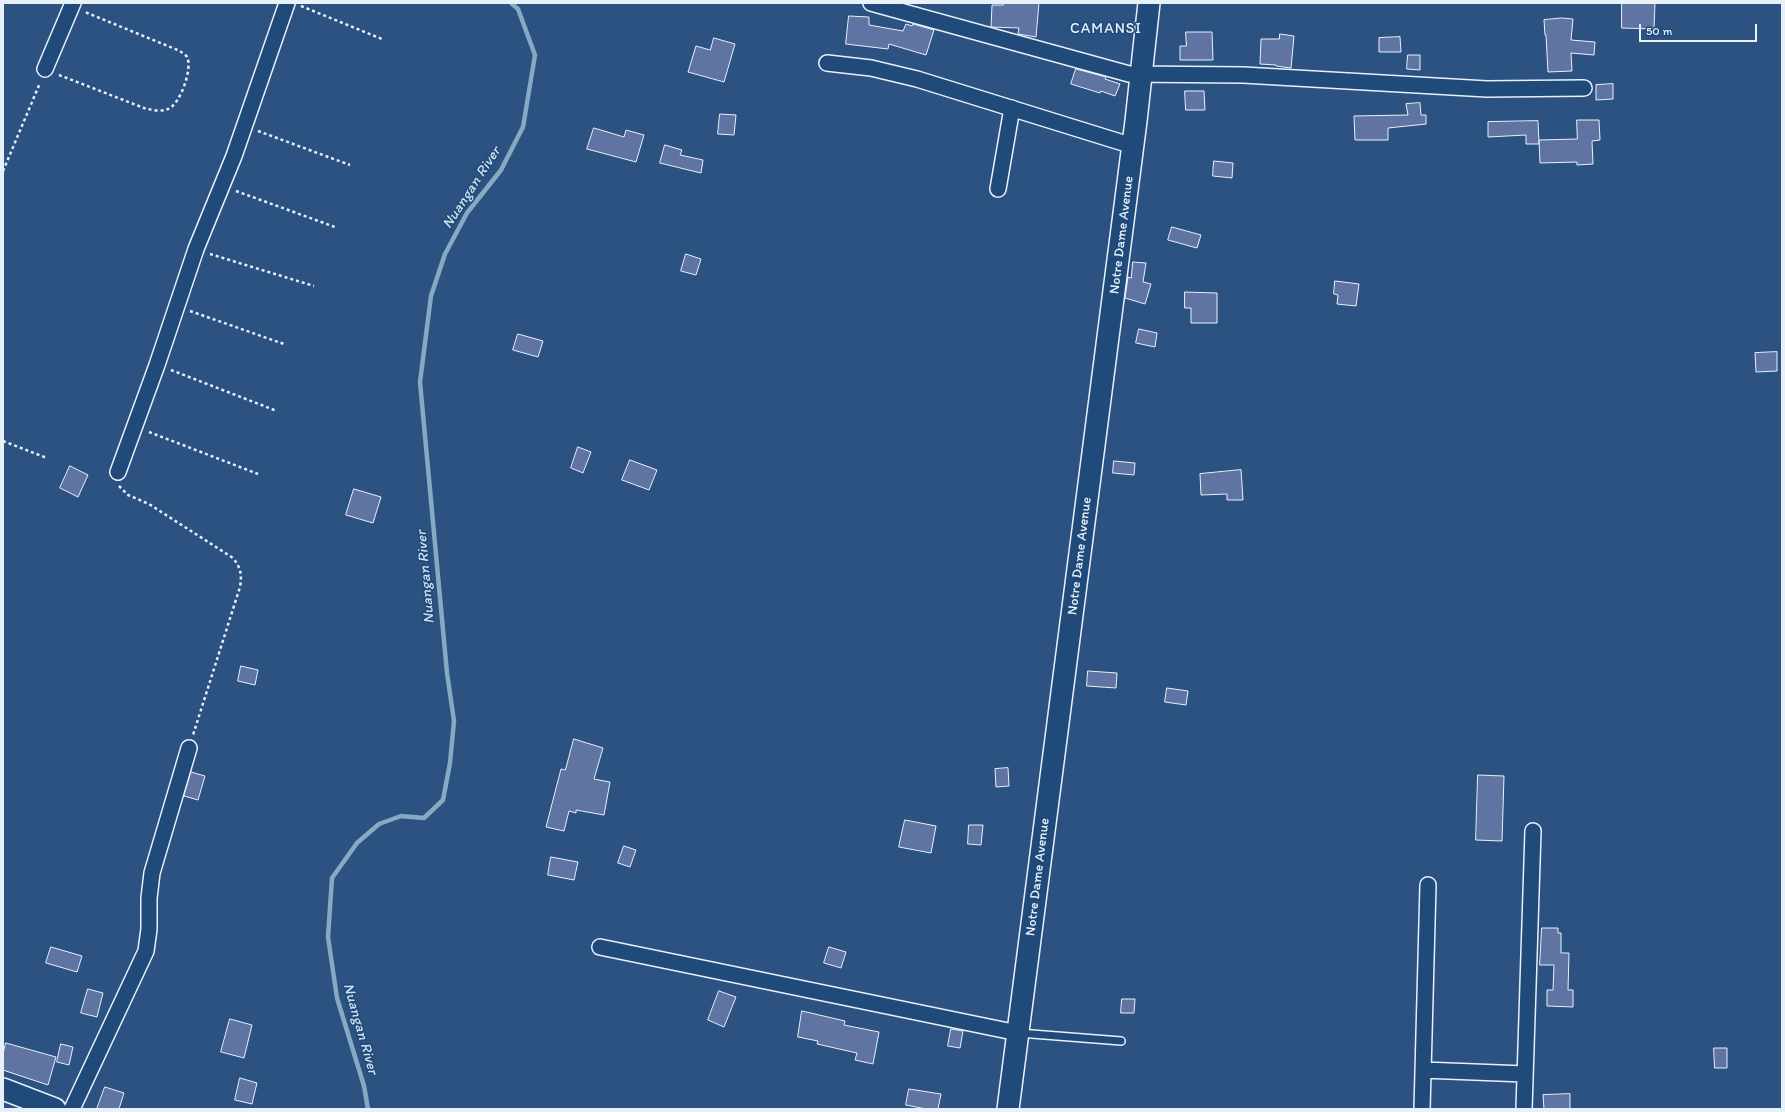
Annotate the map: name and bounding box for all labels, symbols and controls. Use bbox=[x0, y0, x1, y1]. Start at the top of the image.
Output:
scale bar bbox=[1641, 16, 1759, 42]
district label: CAMANSI bbox=[1070, 20, 1142, 38]
text: 50 m bbox=[1646, 24, 1672, 38]
water label: Nuangan River bbox=[439, 144, 505, 232]
street label: Notre Dame Avenue bbox=[1106, 175, 1138, 295]
street label: Notre Dame Avenue bbox=[1064, 496, 1096, 616]
water label: Nuangan River bbox=[413, 529, 439, 625]
street label: Notre Dame Avenue bbox=[1022, 817, 1054, 937]
water label: Nuangan River bbox=[338, 981, 382, 1077]

